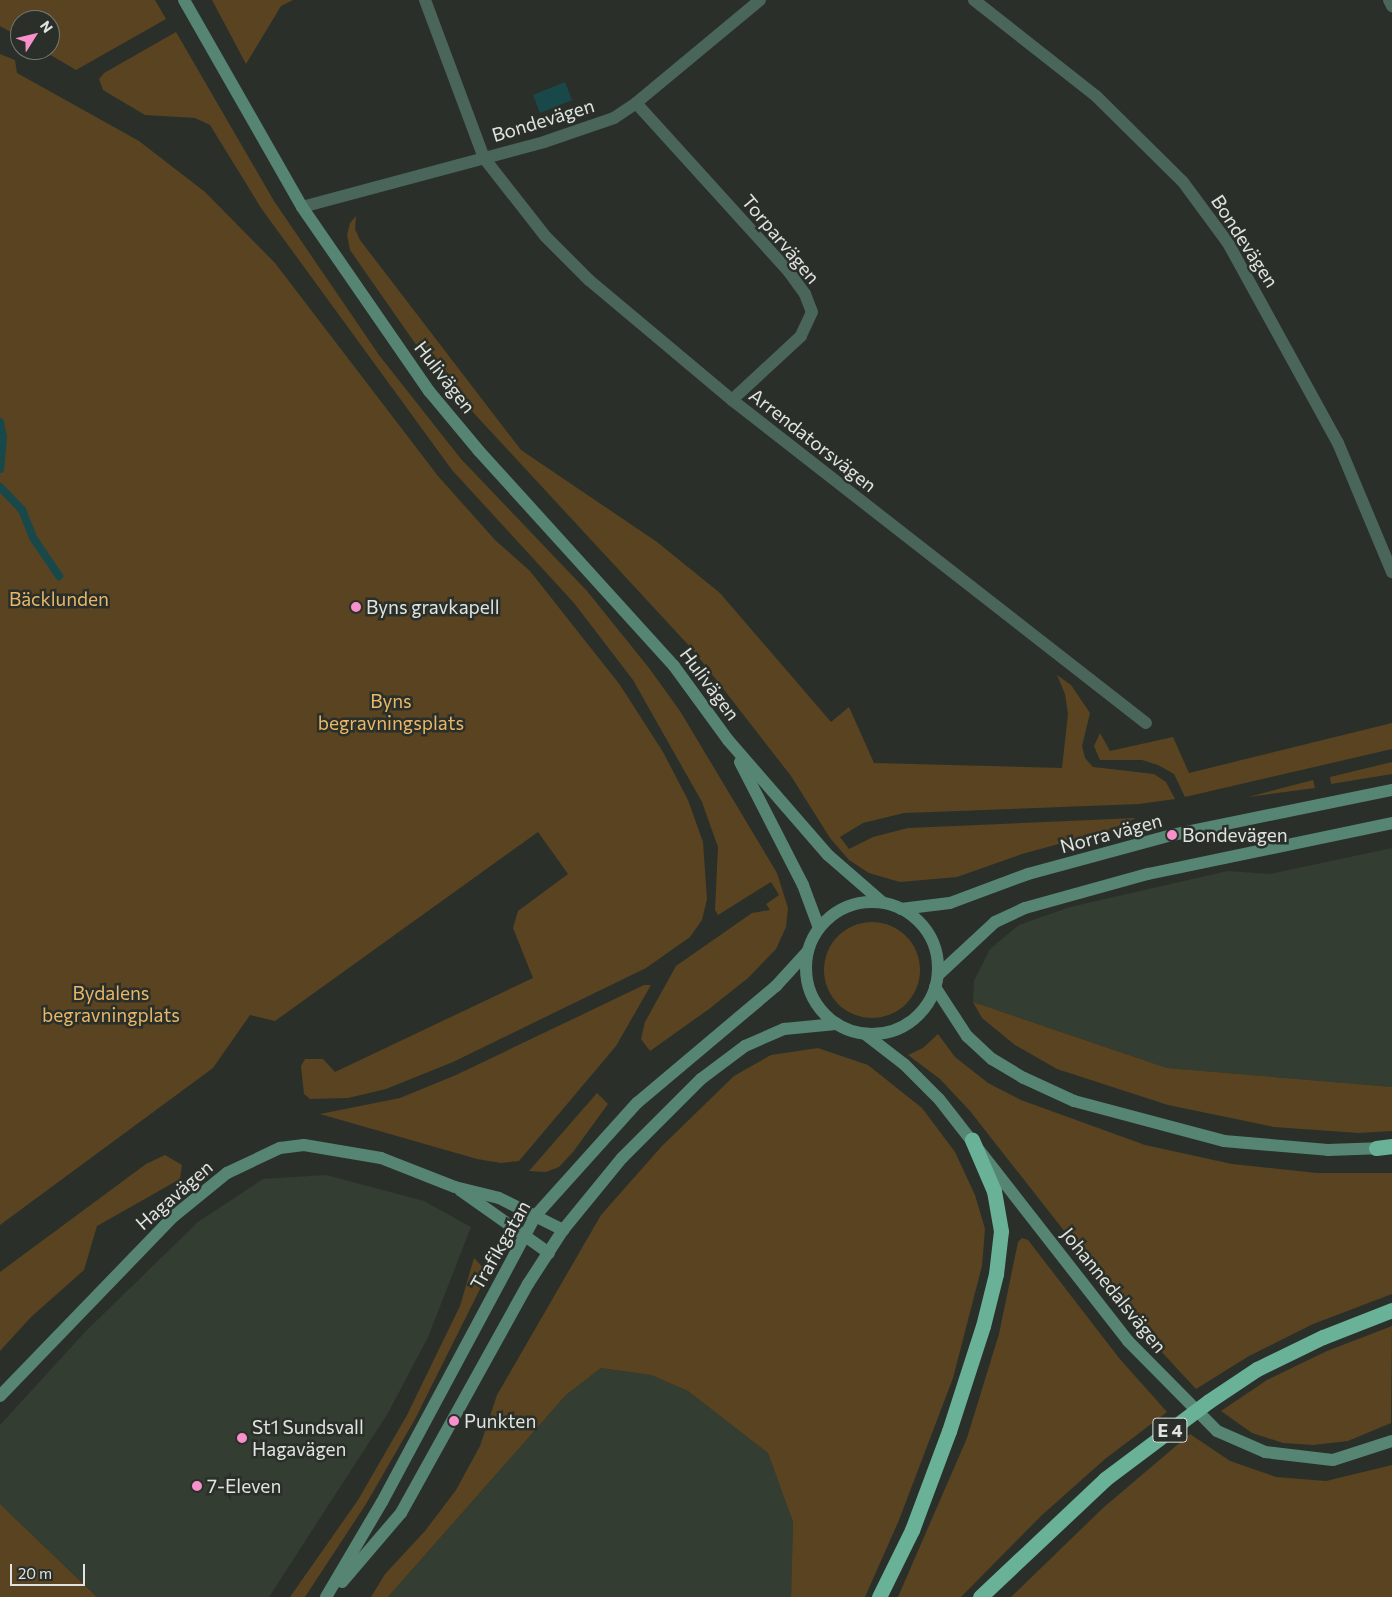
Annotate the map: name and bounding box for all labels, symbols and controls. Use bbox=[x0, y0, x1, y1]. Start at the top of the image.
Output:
north arrow bbox=[10, 10, 60, 60]
text: N bbox=[37, 17, 57, 36]
street label: Bondevägen bbox=[489, 94, 597, 146]
street label: Torparvägen bbox=[737, 190, 825, 288]
street label: Bondevägen bbox=[1207, 190, 1283, 292]
street label: Hulivägen bbox=[410, 336, 480, 418]
street label: Arrendatorsvägen bbox=[745, 383, 881, 497]
park label: Bäcklunden bbox=[9, 588, 109, 610]
place label: Byns gravkapell bbox=[366, 596, 499, 618]
marker: Byns gravkapell bbox=[350, 601, 362, 613]
street label: Hulivägen bbox=[675, 643, 745, 725]
park label: Byns begravningsplats bbox=[318, 690, 464, 734]
street label: Norra vägen bbox=[1057, 808, 1165, 858]
place label: Bondevägen bbox=[1182, 824, 1288, 846]
marker: Bondevägen bbox=[1166, 829, 1178, 841]
park label: Bydalens begravningplats bbox=[42, 982, 180, 1026]
street label: Hagavägen bbox=[131, 1155, 217, 1235]
street label: Trafikgatan bbox=[465, 1196, 535, 1294]
street label: Johannedalsvägen bbox=[1057, 1223, 1171, 1357]
place label: Punkten bbox=[464, 1410, 536, 1432]
road number: E 4 bbox=[1151, 1414, 1189, 1446]
marker: Punkten bbox=[448, 1415, 460, 1427]
place label: St1 Sundsvall Hagavägen bbox=[252, 1416, 364, 1460]
marker: St1 Sundsvall Hagavägen bbox=[236, 1432, 248, 1444]
place label: 7-Eleven bbox=[207, 1475, 281, 1497]
marker: 7-Eleven bbox=[191, 1480, 203, 1492]
scale bar bbox=[12, 1554, 88, 1586]
text: 20 m bbox=[18, 1564, 52, 1582]

